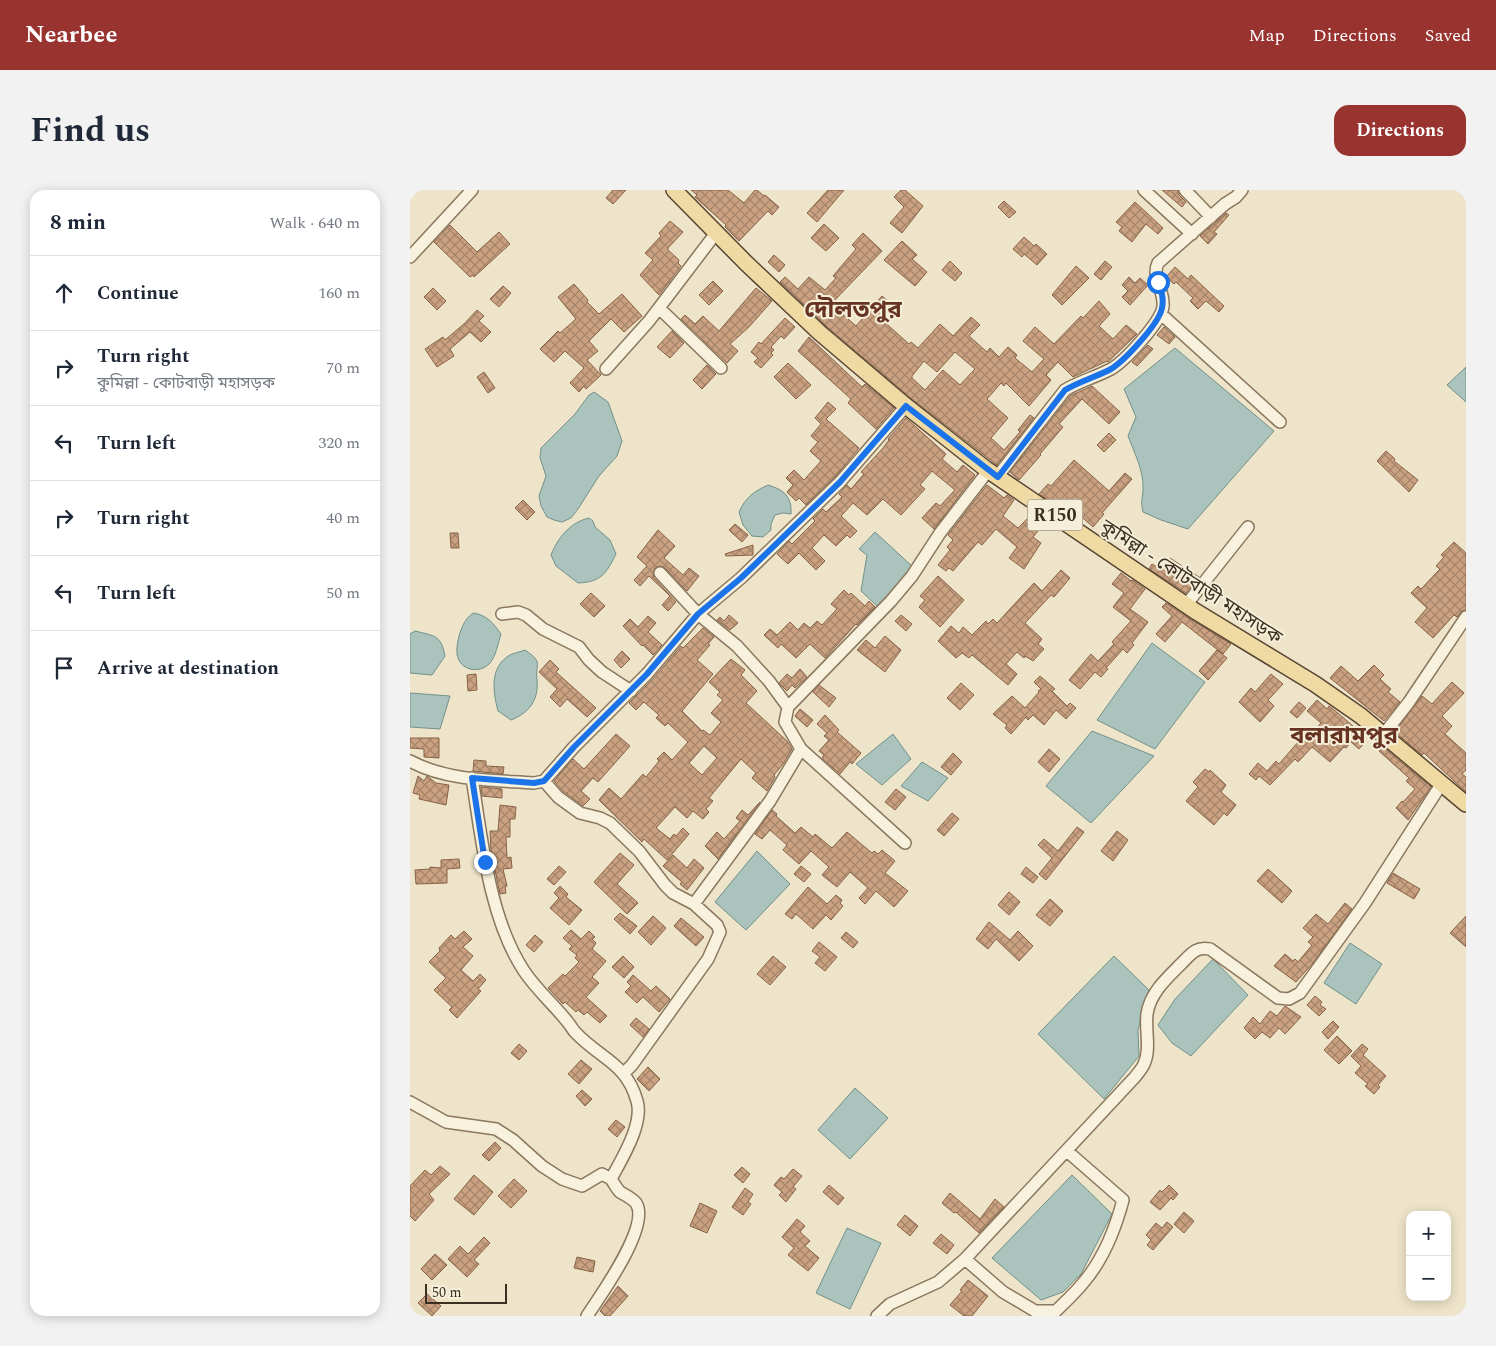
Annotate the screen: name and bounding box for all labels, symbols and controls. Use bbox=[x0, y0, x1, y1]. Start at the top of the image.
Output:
text: Nearbee bbox=[25, 17, 117, 53]
text: Map bbox=[1249, 22, 1285, 49]
text: Directions bbox=[1313, 22, 1397, 49]
text: Saved bbox=[1425, 22, 1471, 49]
text: Find us bbox=[30, 104, 150, 157]
button: Directions bbox=[1334, 105, 1466, 156]
text: 8 min bbox=[50, 207, 106, 239]
text: Walk · 640 m bbox=[269, 211, 360, 235]
route start bbox=[1147, 271, 1170, 294]
icon: ahead bbox=[50, 279, 78, 307]
text: Continue bbox=[97, 279, 179, 308]
text: 160 m bbox=[318, 281, 360, 305]
district label: দৌলতপুর bbox=[804, 292, 902, 328]
text: Turn right bbox=[97, 342, 190, 371]
icon: right bbox=[50, 354, 78, 382]
text: 70 m bbox=[326, 356, 360, 380]
text: কুমিল্লা - কোটবাড়ী মহাসড়ক bbox=[97, 371, 275, 395]
icon: left bbox=[50, 429, 78, 457]
text: Turn left bbox=[97, 429, 176, 458]
text: 320 m bbox=[318, 431, 360, 455]
road number: R150 bbox=[1028, 500, 1082, 530]
icon: right bbox=[50, 504, 78, 532]
text: Turn right bbox=[97, 504, 190, 533]
text: 40 m bbox=[326, 506, 360, 530]
street label: কুমিল্লা - কোটবাড়ী মহাসড়ক bbox=[1094, 512, 1288, 652]
icon: left bbox=[50, 579, 78, 607]
text: Turn left bbox=[97, 579, 176, 608]
text: 50 m bbox=[326, 581, 360, 605]
icon: arrive bbox=[50, 654, 78, 682]
text: Arrive at destination bbox=[97, 654, 279, 683]
district label: বলারামপুর bbox=[1289, 718, 1398, 754]
route end bbox=[474, 851, 497, 874]
map controls bbox=[1406, 1211, 1451, 1301]
button: + bbox=[1406, 1211, 1451, 1256]
button: − bbox=[1406, 1256, 1451, 1301]
scale bar bbox=[425, 1281, 508, 1304]
text: 50 m bbox=[432, 1282, 462, 1303]

